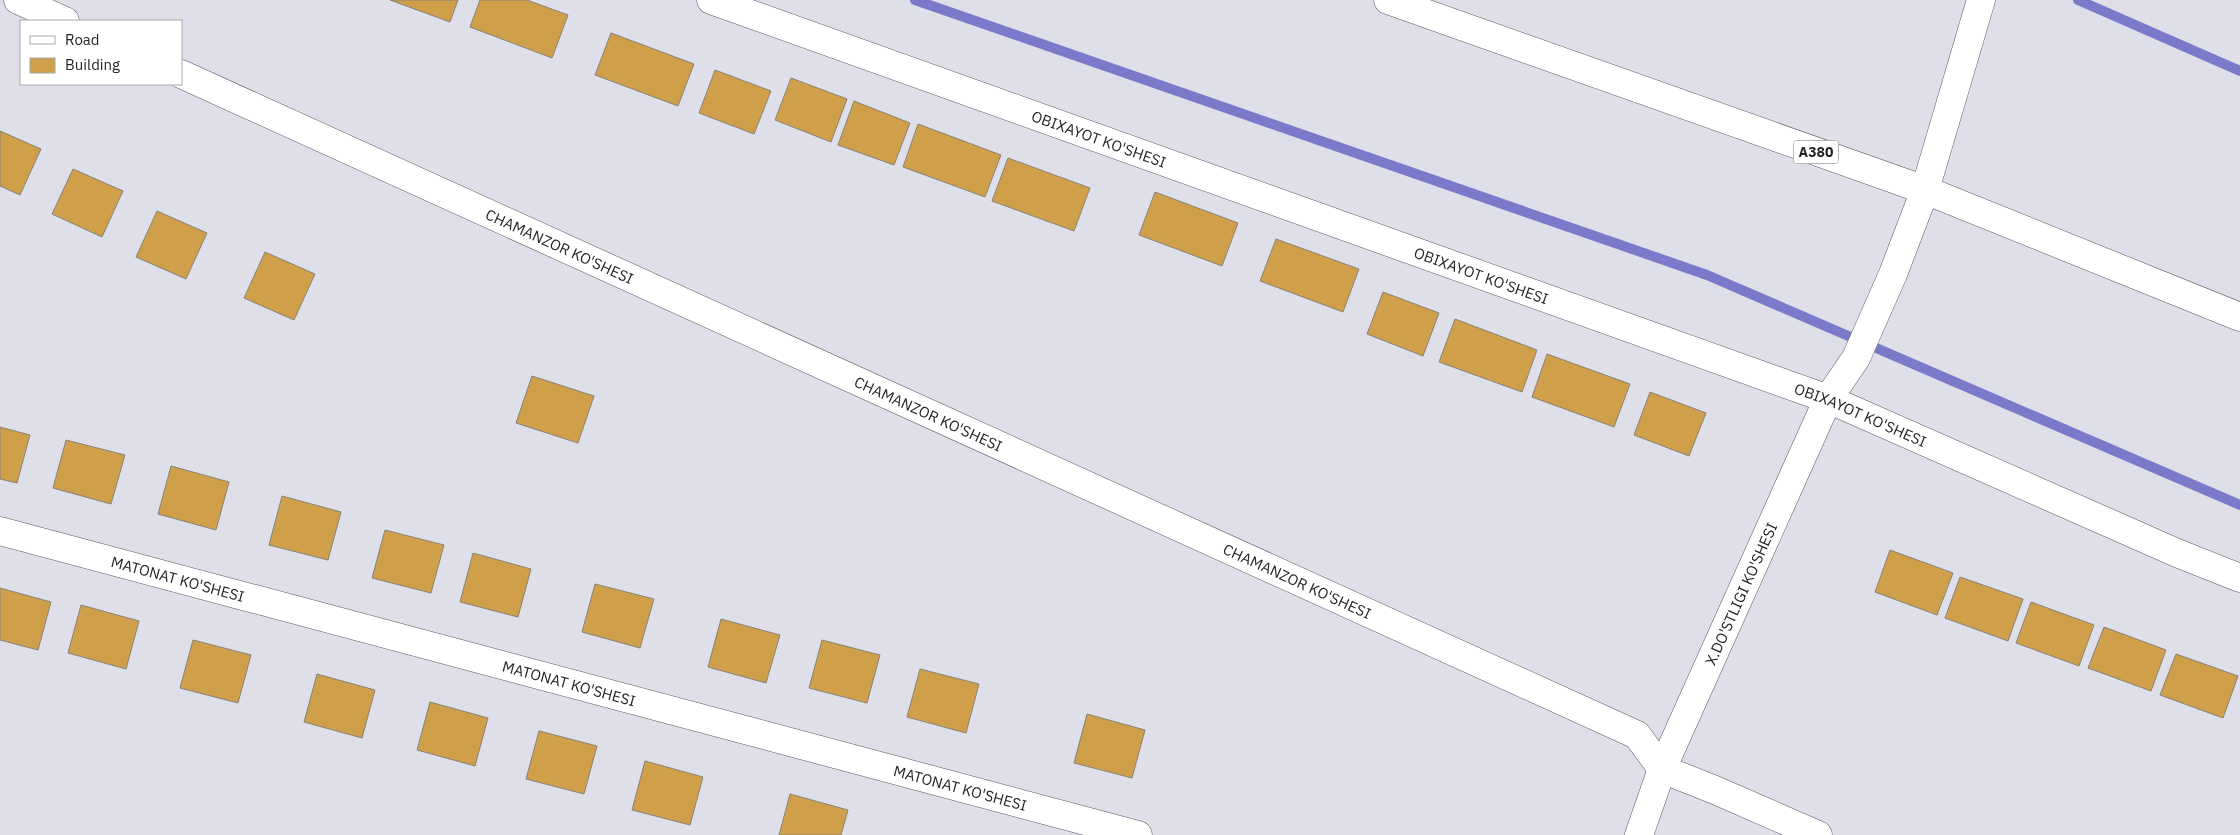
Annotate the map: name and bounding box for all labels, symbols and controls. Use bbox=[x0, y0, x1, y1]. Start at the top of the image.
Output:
legend bbox=[20, 20, 182, 85]
text: Road bbox=[65, 30, 100, 49]
text: Building bbox=[65, 55, 120, 74]
street label: OBIXAYOT KO'SHESI bbox=[1029, 106, 1169, 171]
road number: A380 bbox=[1794, 140, 1838, 163]
street label: CHAMANZOR KO'SHESI bbox=[483, 204, 637, 288]
street label: OBIXAYOT KO'SHESI bbox=[1411, 242, 1551, 308]
street label: CHAMANZOR KO'SHESI bbox=[852, 372, 1005, 455]
street label: OBIXAYOT KO'SHESI bbox=[1792, 378, 1929, 451]
street label: X.DO'STLIGI KO'SHESI bbox=[1700, 519, 1781, 668]
street label: CHAMANZOR KO'SHESI bbox=[1220, 539, 1374, 623]
street label: MATONAT KO'SHESI bbox=[109, 552, 246, 605]
street label: MATONAT KO'SHESI bbox=[500, 656, 638, 710]
street label: MATONAT KO'SHESI bbox=[892, 761, 1029, 814]

